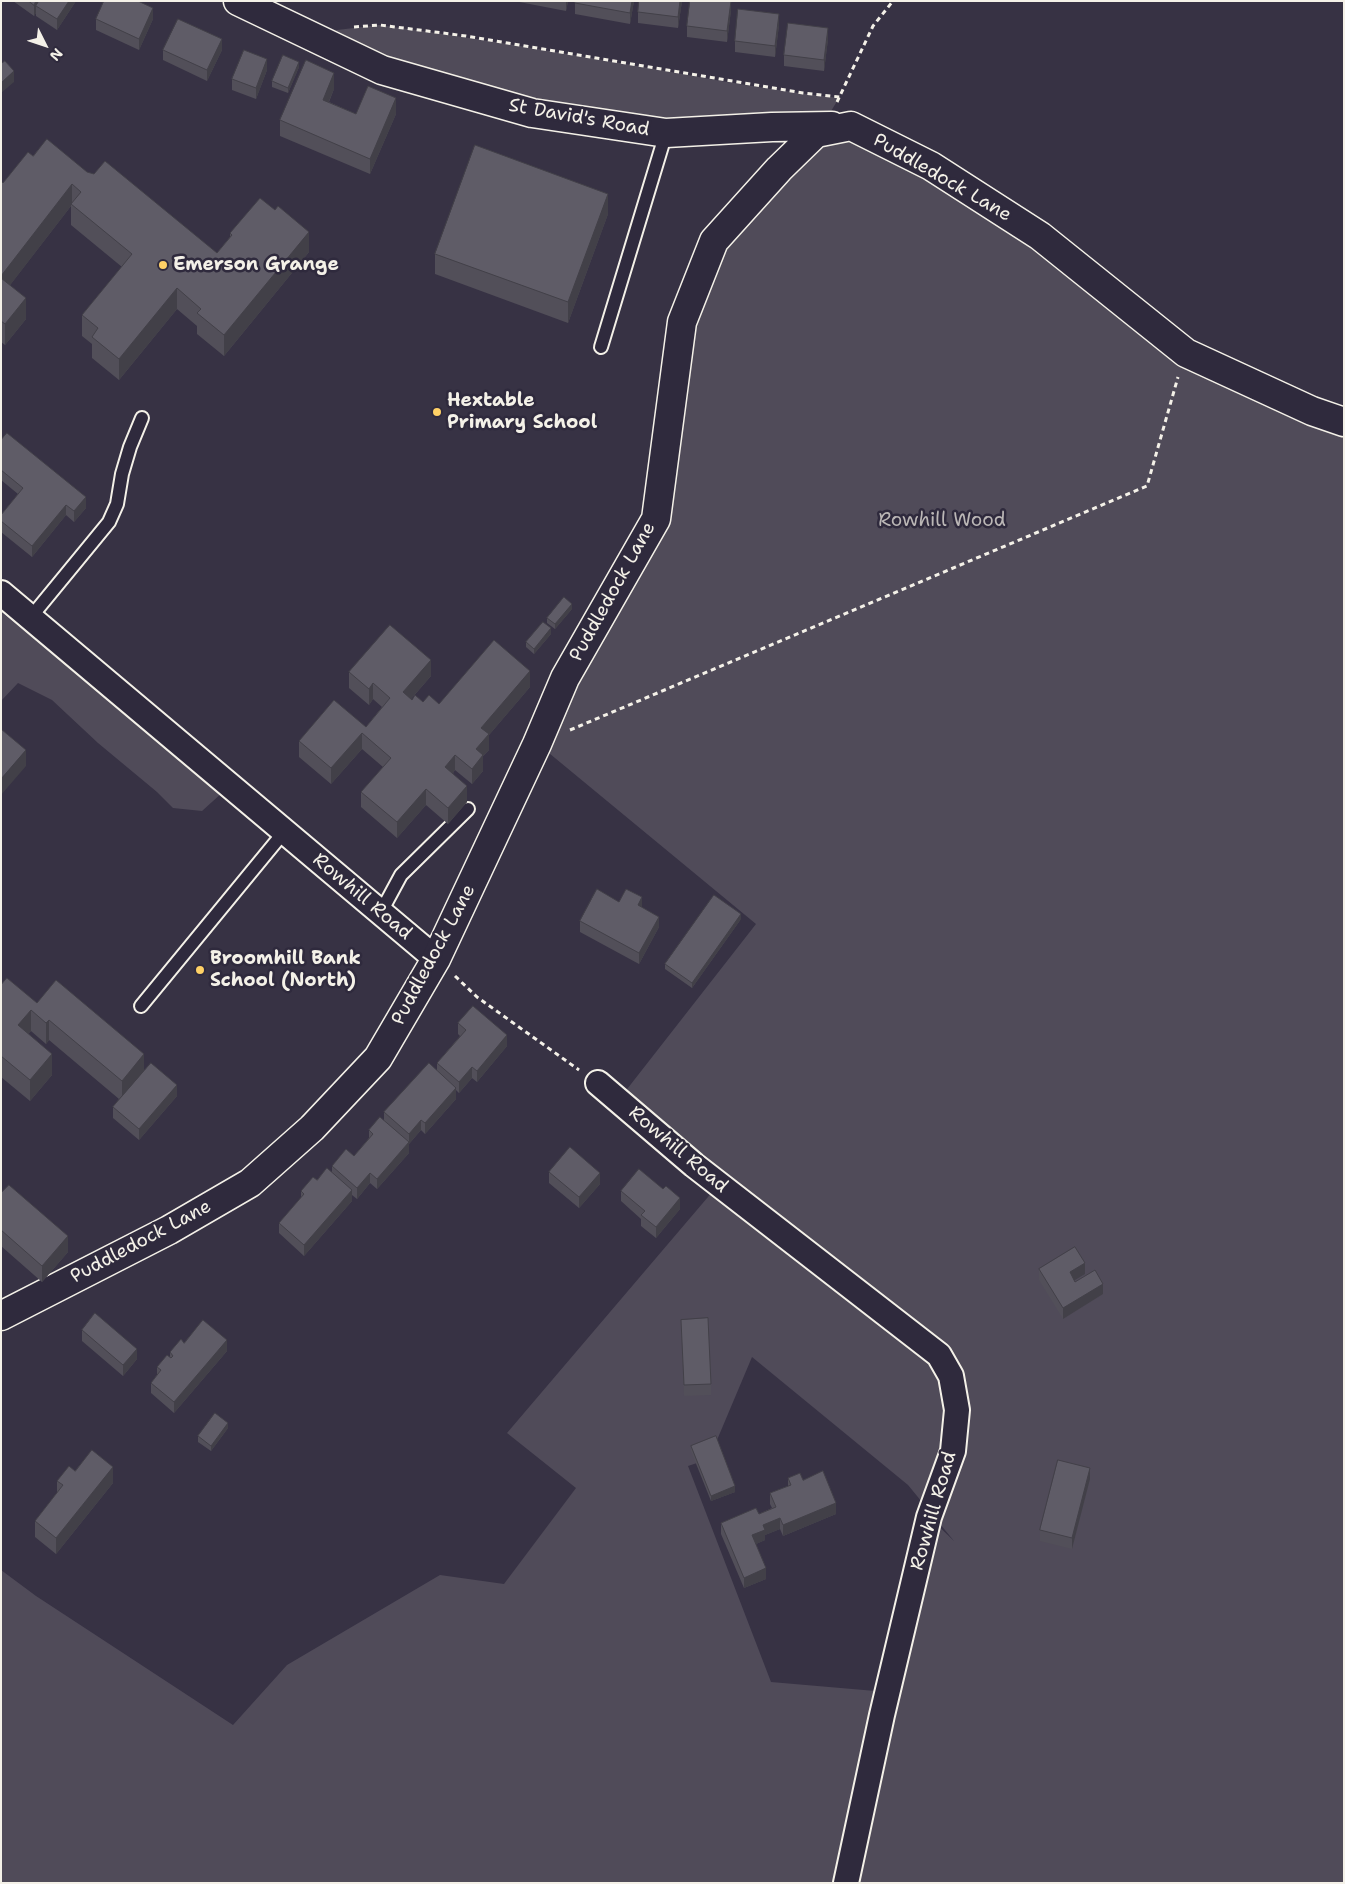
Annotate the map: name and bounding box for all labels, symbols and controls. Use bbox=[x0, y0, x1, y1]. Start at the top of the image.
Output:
north arrow bbox=[20, 20, 70, 70]
text: N bbox=[46, 45, 67, 65]
street label: St David's Road bbox=[507, 94, 651, 142]
street label: Puddledock Lane bbox=[869, 129, 1015, 227]
place label: Emerson Grange bbox=[173, 254, 339, 276]
marker: Emerson Grange bbox=[157, 259, 169, 271]
place label: Hextable Primary School bbox=[447, 390, 597, 434]
marker: Hextable Primary School bbox=[431, 406, 443, 418]
park label: Rowhill Wood bbox=[878, 510, 1006, 532]
street label: Puddledock Lane bbox=[565, 518, 661, 666]
street label: Rowhill Road bbox=[308, 849, 416, 945]
street label: Puddledock Lane bbox=[387, 881, 481, 1029]
place label: Broomhill Bank School (North) bbox=[210, 948, 361, 992]
marker: Broomhill Bank School (North) bbox=[194, 964, 206, 976]
street label: Rowhill Road bbox=[624, 1102, 732, 1198]
street label: Puddledock Lane bbox=[67, 1195, 215, 1289]
street label: Rowhill Road bbox=[906, 1449, 962, 1573]

